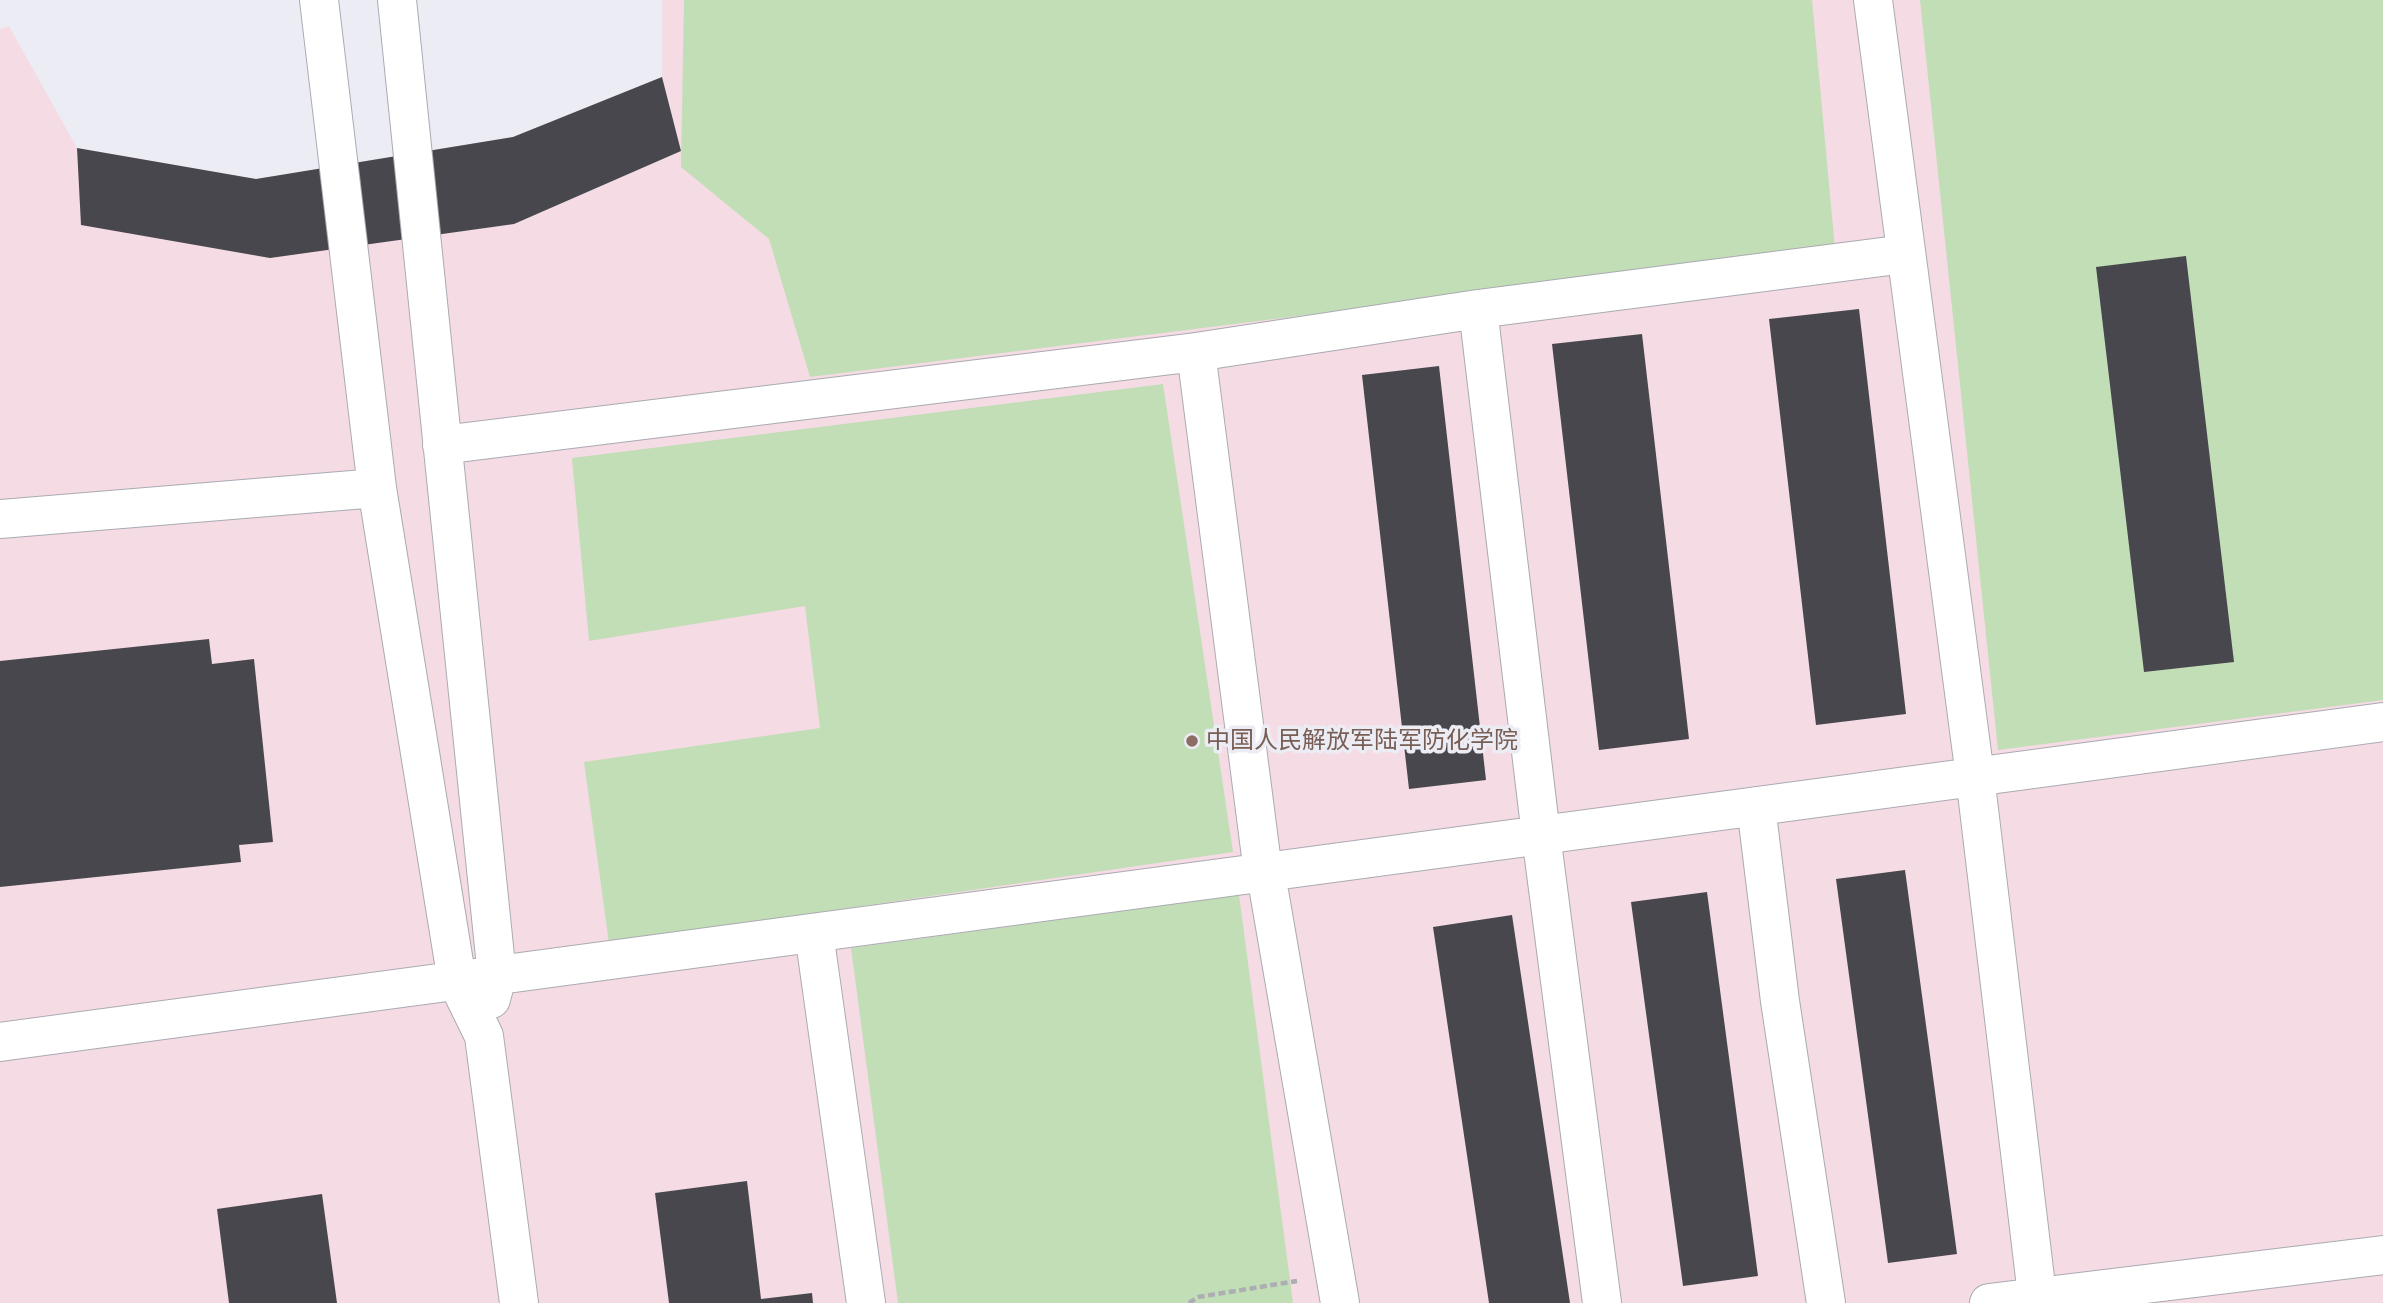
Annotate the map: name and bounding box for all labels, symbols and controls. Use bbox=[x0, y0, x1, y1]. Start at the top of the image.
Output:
place label: 中国人民解放军陆军防化学院 bbox=[1206, 727, 1518, 755]
marker: 中国人民解放军陆军防化学院 bbox=[1184, 733, 1200, 749]

